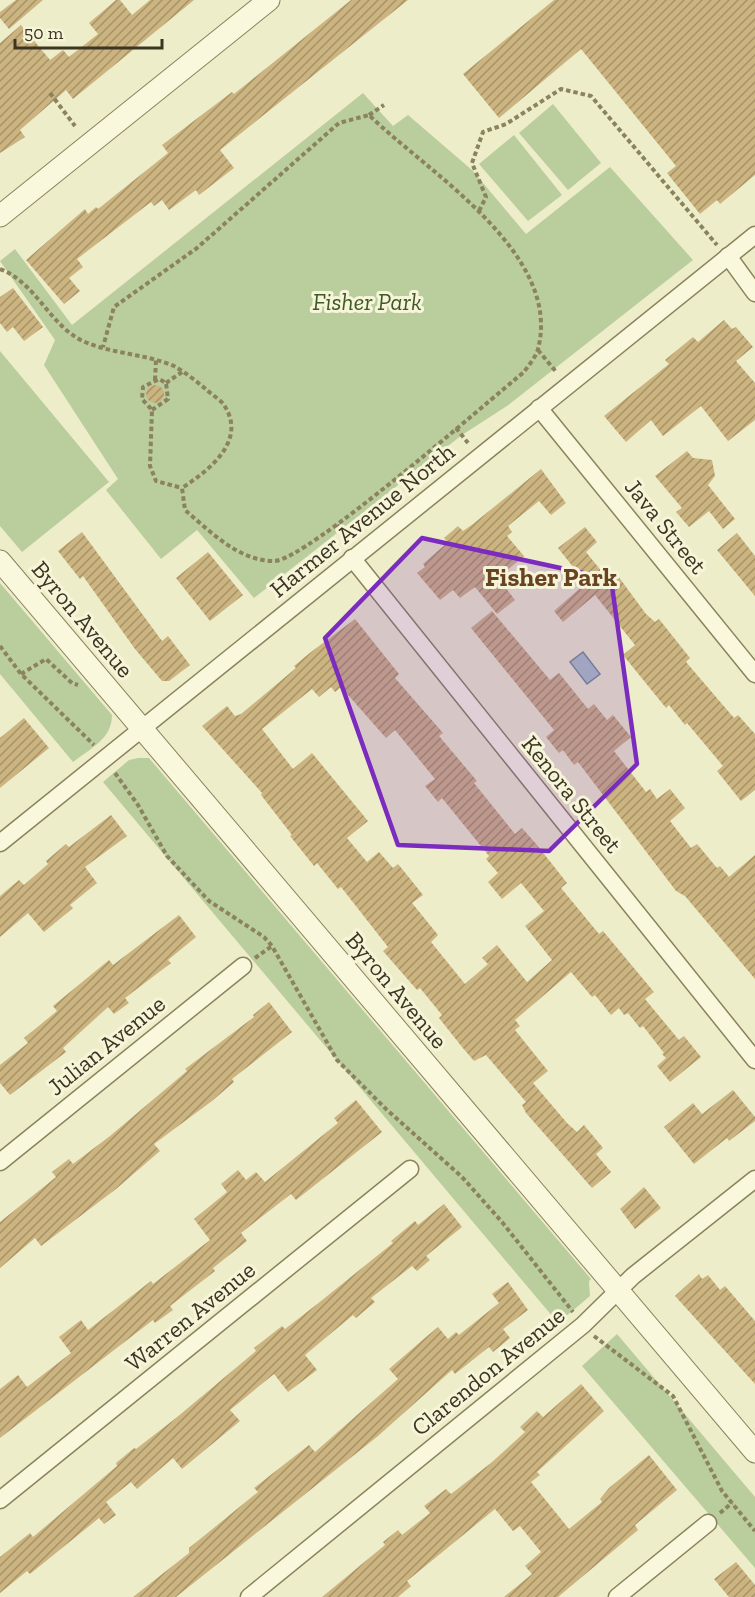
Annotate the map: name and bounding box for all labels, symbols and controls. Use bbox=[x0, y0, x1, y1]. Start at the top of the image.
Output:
scale bar bbox=[15, 12, 162, 50]
text: 50 m bbox=[24, 22, 64, 44]
park label: Fisher Park bbox=[312, 287, 422, 316]
street label: Harmer Avenue North bbox=[264, 436, 461, 603]
street label: Java Street bbox=[619, 473, 713, 579]
street label: Byron Avenue bbox=[26, 555, 140, 683]
district label: Fisher Park bbox=[485, 561, 618, 593]
street label: Kenora Street bbox=[516, 729, 628, 859]
street label: Byron Avenue bbox=[340, 926, 454, 1054]
street label: Julian Avenue bbox=[41, 989, 171, 1101]
street label: Warren Avenue bbox=[119, 1255, 261, 1377]
street label: Clarendon Avenue bbox=[406, 1300, 570, 1442]

